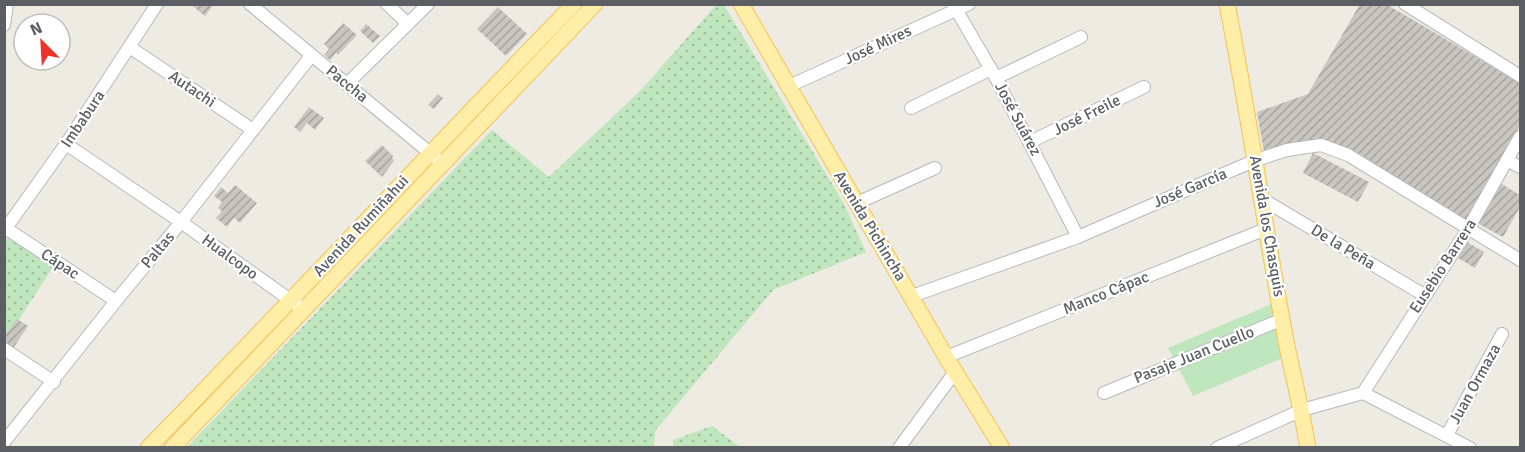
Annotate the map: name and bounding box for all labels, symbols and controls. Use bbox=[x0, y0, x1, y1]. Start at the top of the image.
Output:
north arrow bbox=[12, 12, 72, 72]
text: N bbox=[27, 18, 45, 41]
street label: José Mires bbox=[841, 21, 915, 69]
street label: Paccha bbox=[322, 61, 372, 107]
street label: Autachi bbox=[165, 66, 219, 112]
street label: José Suárez bbox=[990, 79, 1046, 159]
street label: Imbabura bbox=[57, 86, 109, 152]
street label: José Freile bbox=[1050, 90, 1124, 140]
street label: Avenida los Chasquis bbox=[1245, 154, 1289, 298]
street label: José García bbox=[1150, 164, 1230, 212]
street label: Avenida Pichincha bbox=[829, 167, 911, 285]
street label: Avenida Rumiñahui bbox=[309, 171, 413, 281]
street label: Eusebio Barrera bbox=[1405, 215, 1481, 317]
street label: De la Peña bbox=[1307, 220, 1379, 274]
street label: Paltas bbox=[137, 227, 179, 273]
street label: Hualcopo bbox=[198, 230, 262, 284]
street label: Cápac bbox=[37, 244, 83, 284]
street label: Manco Cápac bbox=[1060, 267, 1152, 319]
street label: Pasaje Juan Cuello bbox=[1131, 322, 1257, 388]
street label: Juan Ormaza bbox=[1445, 340, 1505, 428]

